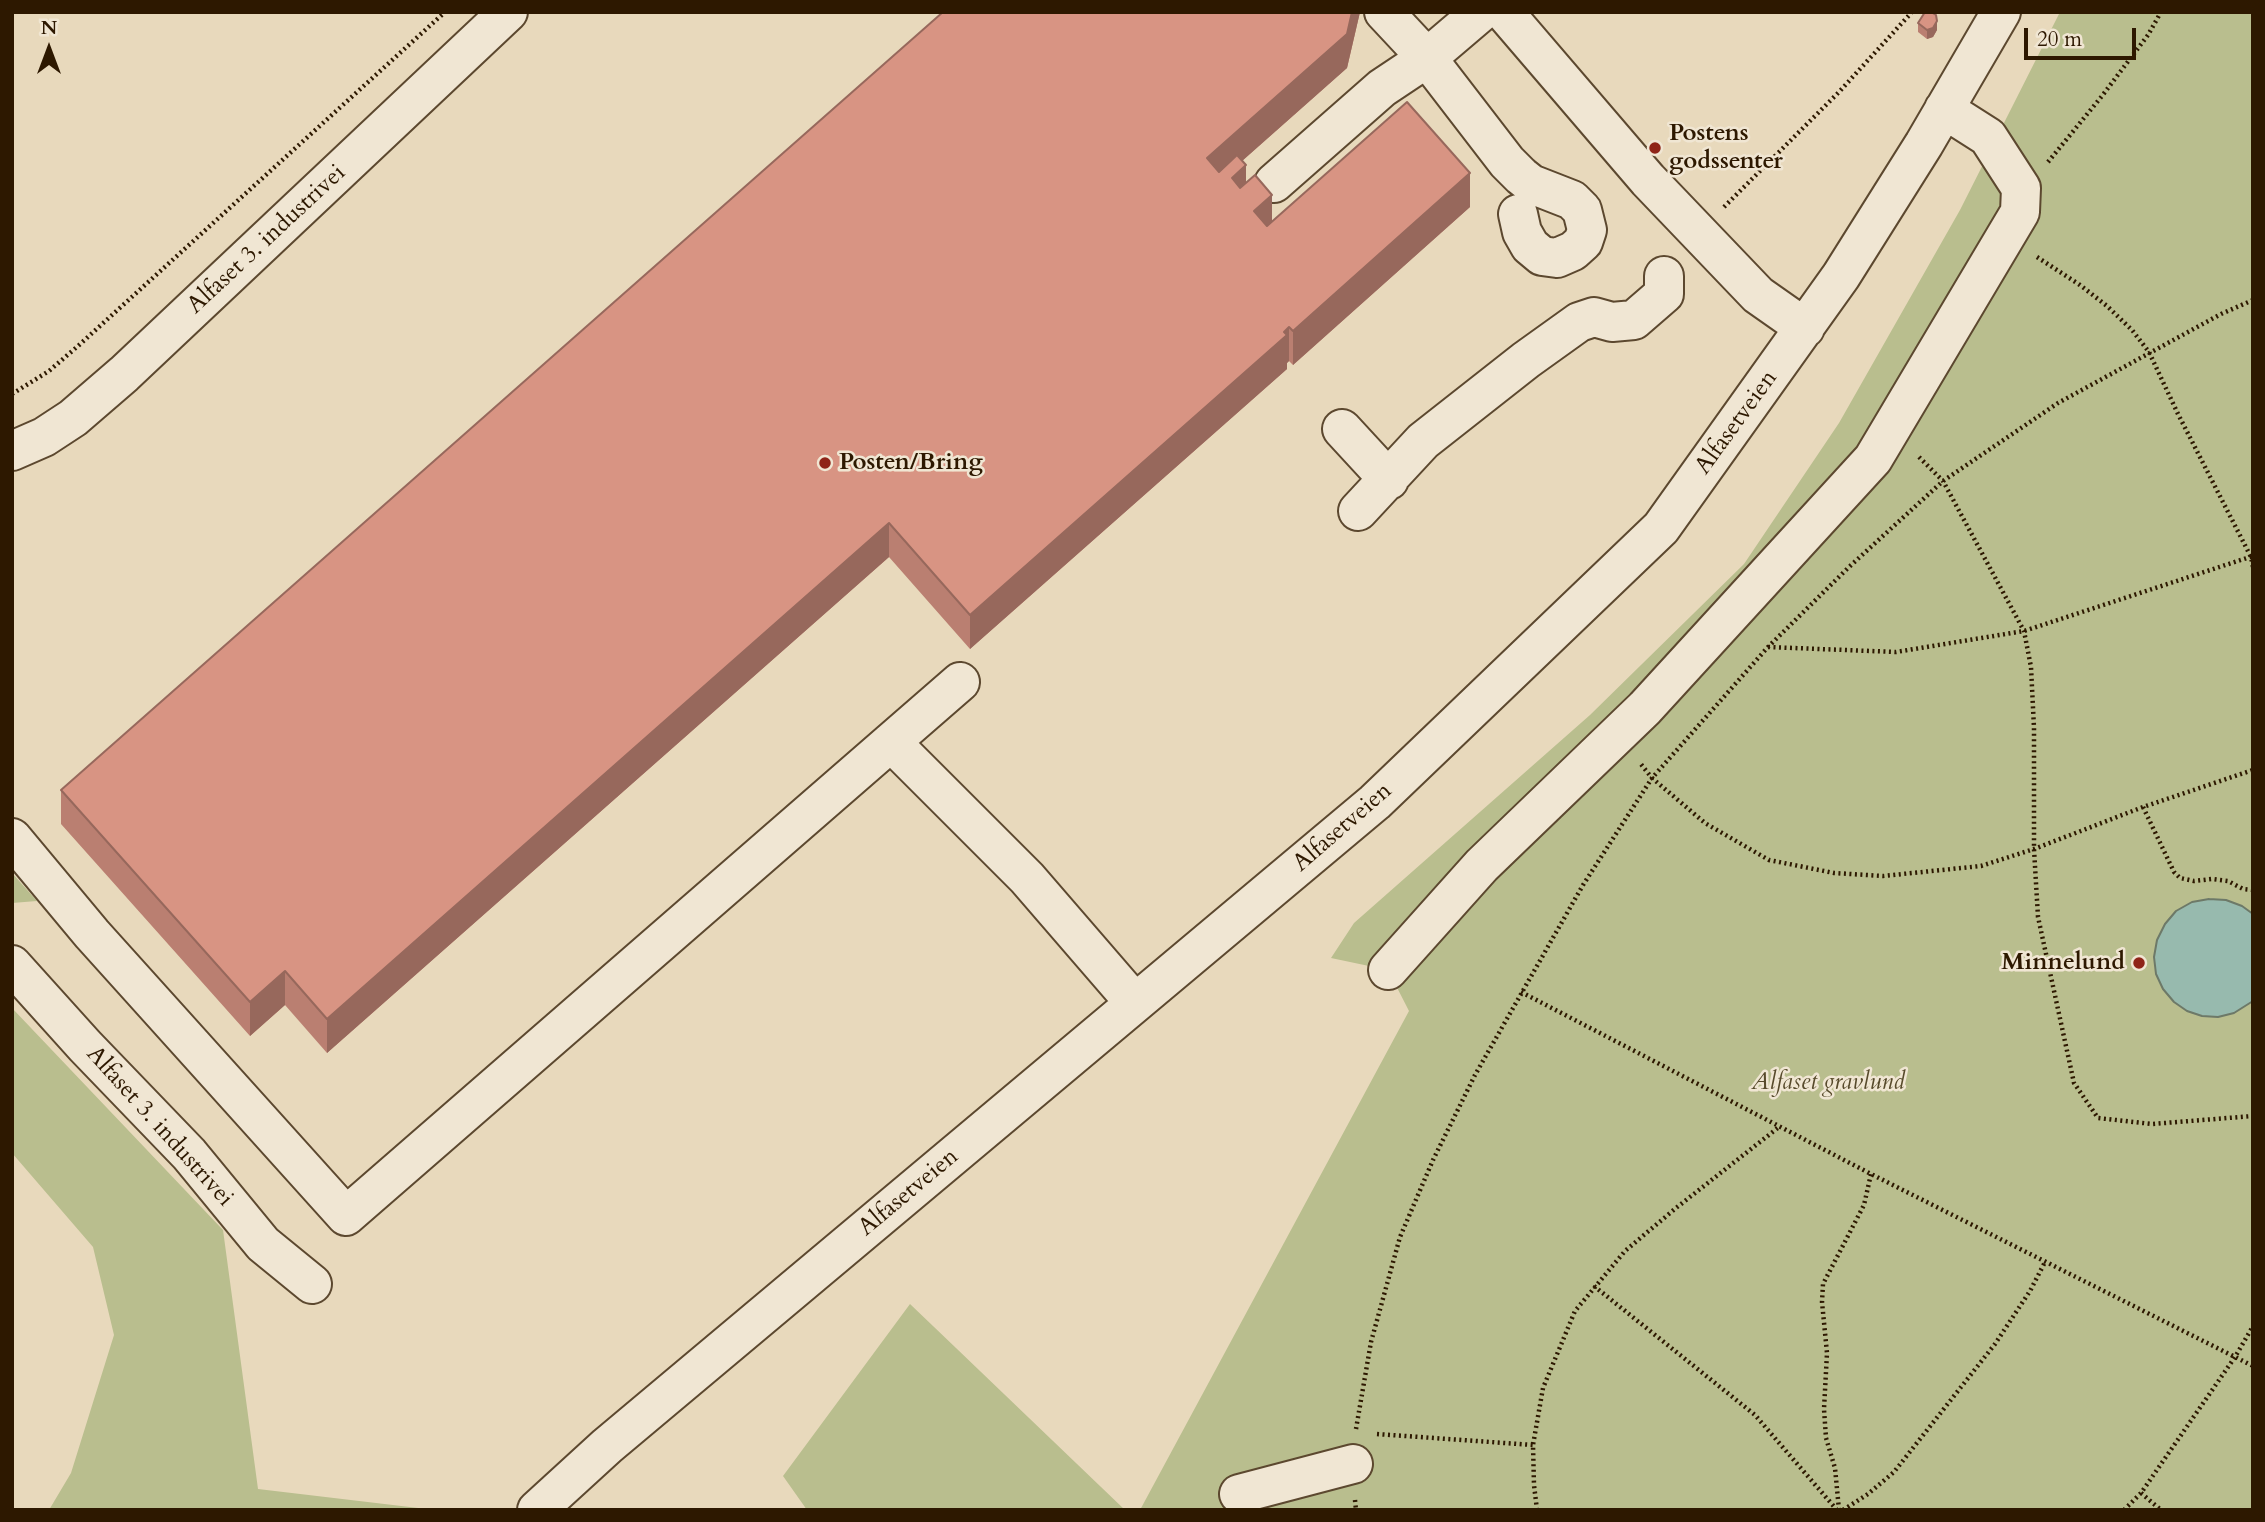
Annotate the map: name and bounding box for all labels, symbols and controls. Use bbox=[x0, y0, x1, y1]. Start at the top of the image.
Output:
north arrow bbox=[14, 14, 84, 84]
scale bar bbox=[2027, 14, 2139, 58]
text: N bbox=[41, 15, 57, 41]
text: 20 m bbox=[2037, 25, 2082, 54]
place label: Postens godssenter bbox=[1669, 120, 1783, 176]
marker: Postens godssenter bbox=[1647, 140, 1663, 156]
street label: Alfaset 3. industrivei bbox=[182, 159, 352, 321]
street label: Alfasetveien bbox=[1690, 365, 1784, 481]
place label: Posten/Bring bbox=[839, 449, 983, 477]
marker: Posten/Bring bbox=[817, 455, 833, 471]
street label: Alfasetveien bbox=[1288, 777, 1398, 879]
place label: Minnelund bbox=[2001, 949, 2125, 977]
marker: Minnelund bbox=[2131, 955, 2147, 971]
street label: Alfaset 3. industrivei bbox=[79, 1041, 239, 1213]
park label: Alfaset gravlund bbox=[1751, 1069, 1905, 1097]
street label: Alfasetveien bbox=[853, 1143, 965, 1243]

